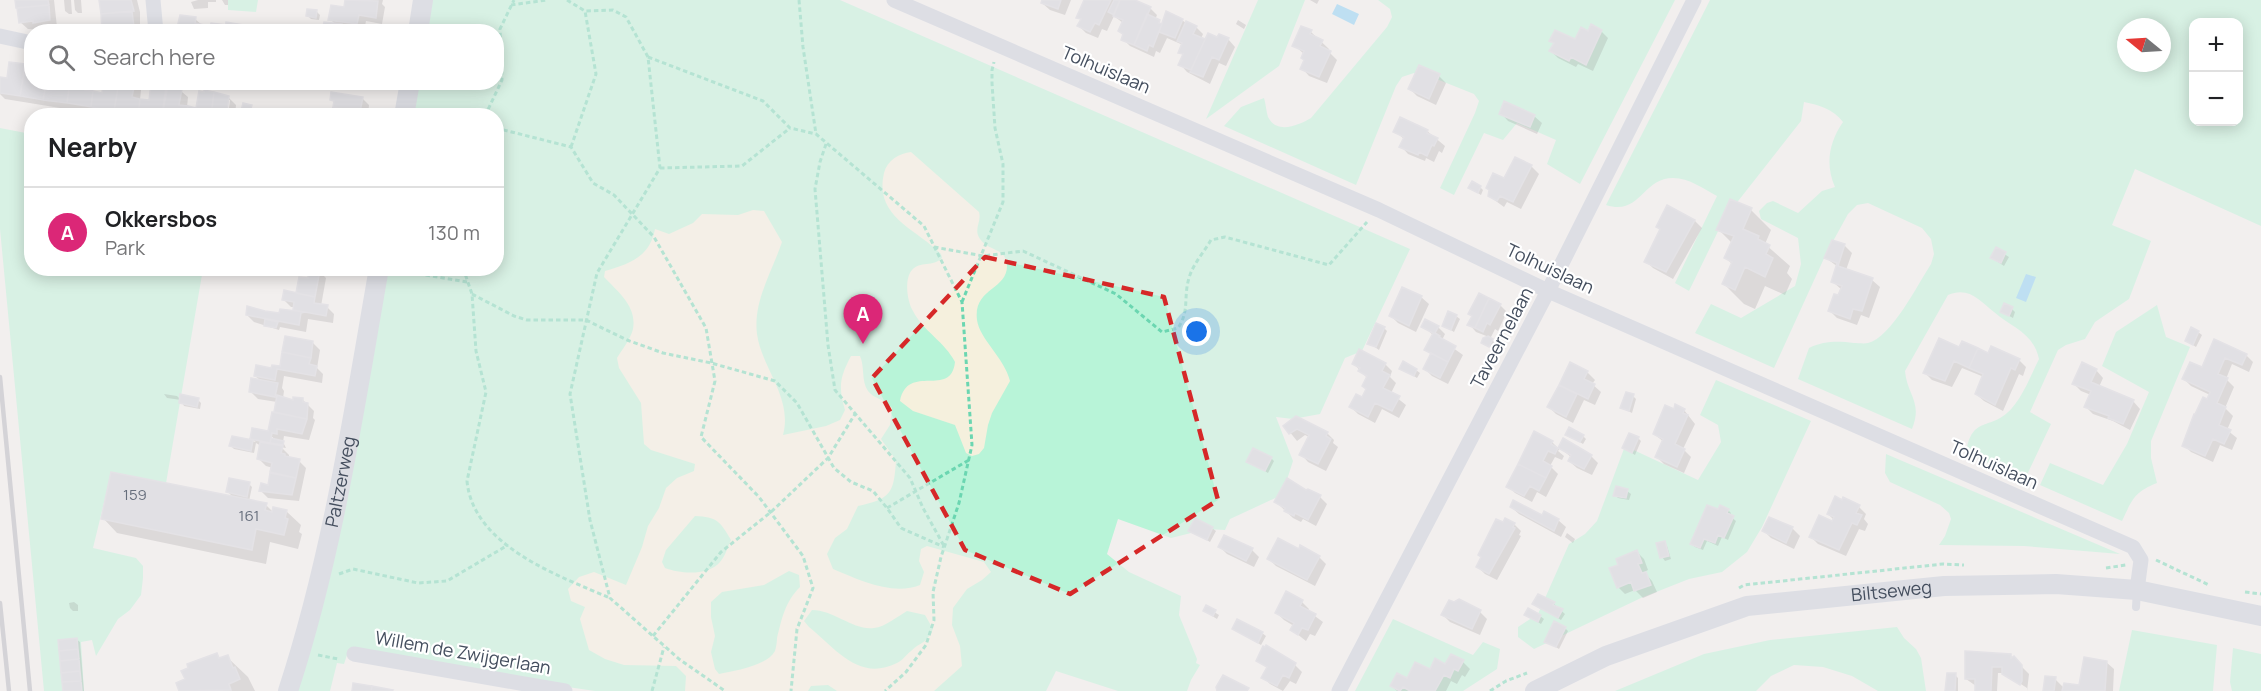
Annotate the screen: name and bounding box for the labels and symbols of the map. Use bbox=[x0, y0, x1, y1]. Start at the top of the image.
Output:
north arrow bbox=[2117, 18, 2171, 72]
street label: Tolhuislaan bbox=[1058, 40, 1154, 99]
street label: Tolhuislaan bbox=[1503, 237, 1598, 299]
street label: Taveernelaan bbox=[1464, 283, 1538, 392]
pin: A bbox=[844, 294, 882, 344]
your location bbox=[1182, 317, 1211, 346]
street label: Paltzerweg bbox=[319, 434, 360, 529]
street label: Tolhuislaan bbox=[1947, 434, 2042, 494]
house number: 159 bbox=[123, 484, 147, 505]
house number: 161 bbox=[239, 505, 259, 526]
street label: Biltseweg bbox=[1850, 574, 1933, 606]
street label: Willem de Zwijgerlaan bbox=[373, 625, 553, 679]

